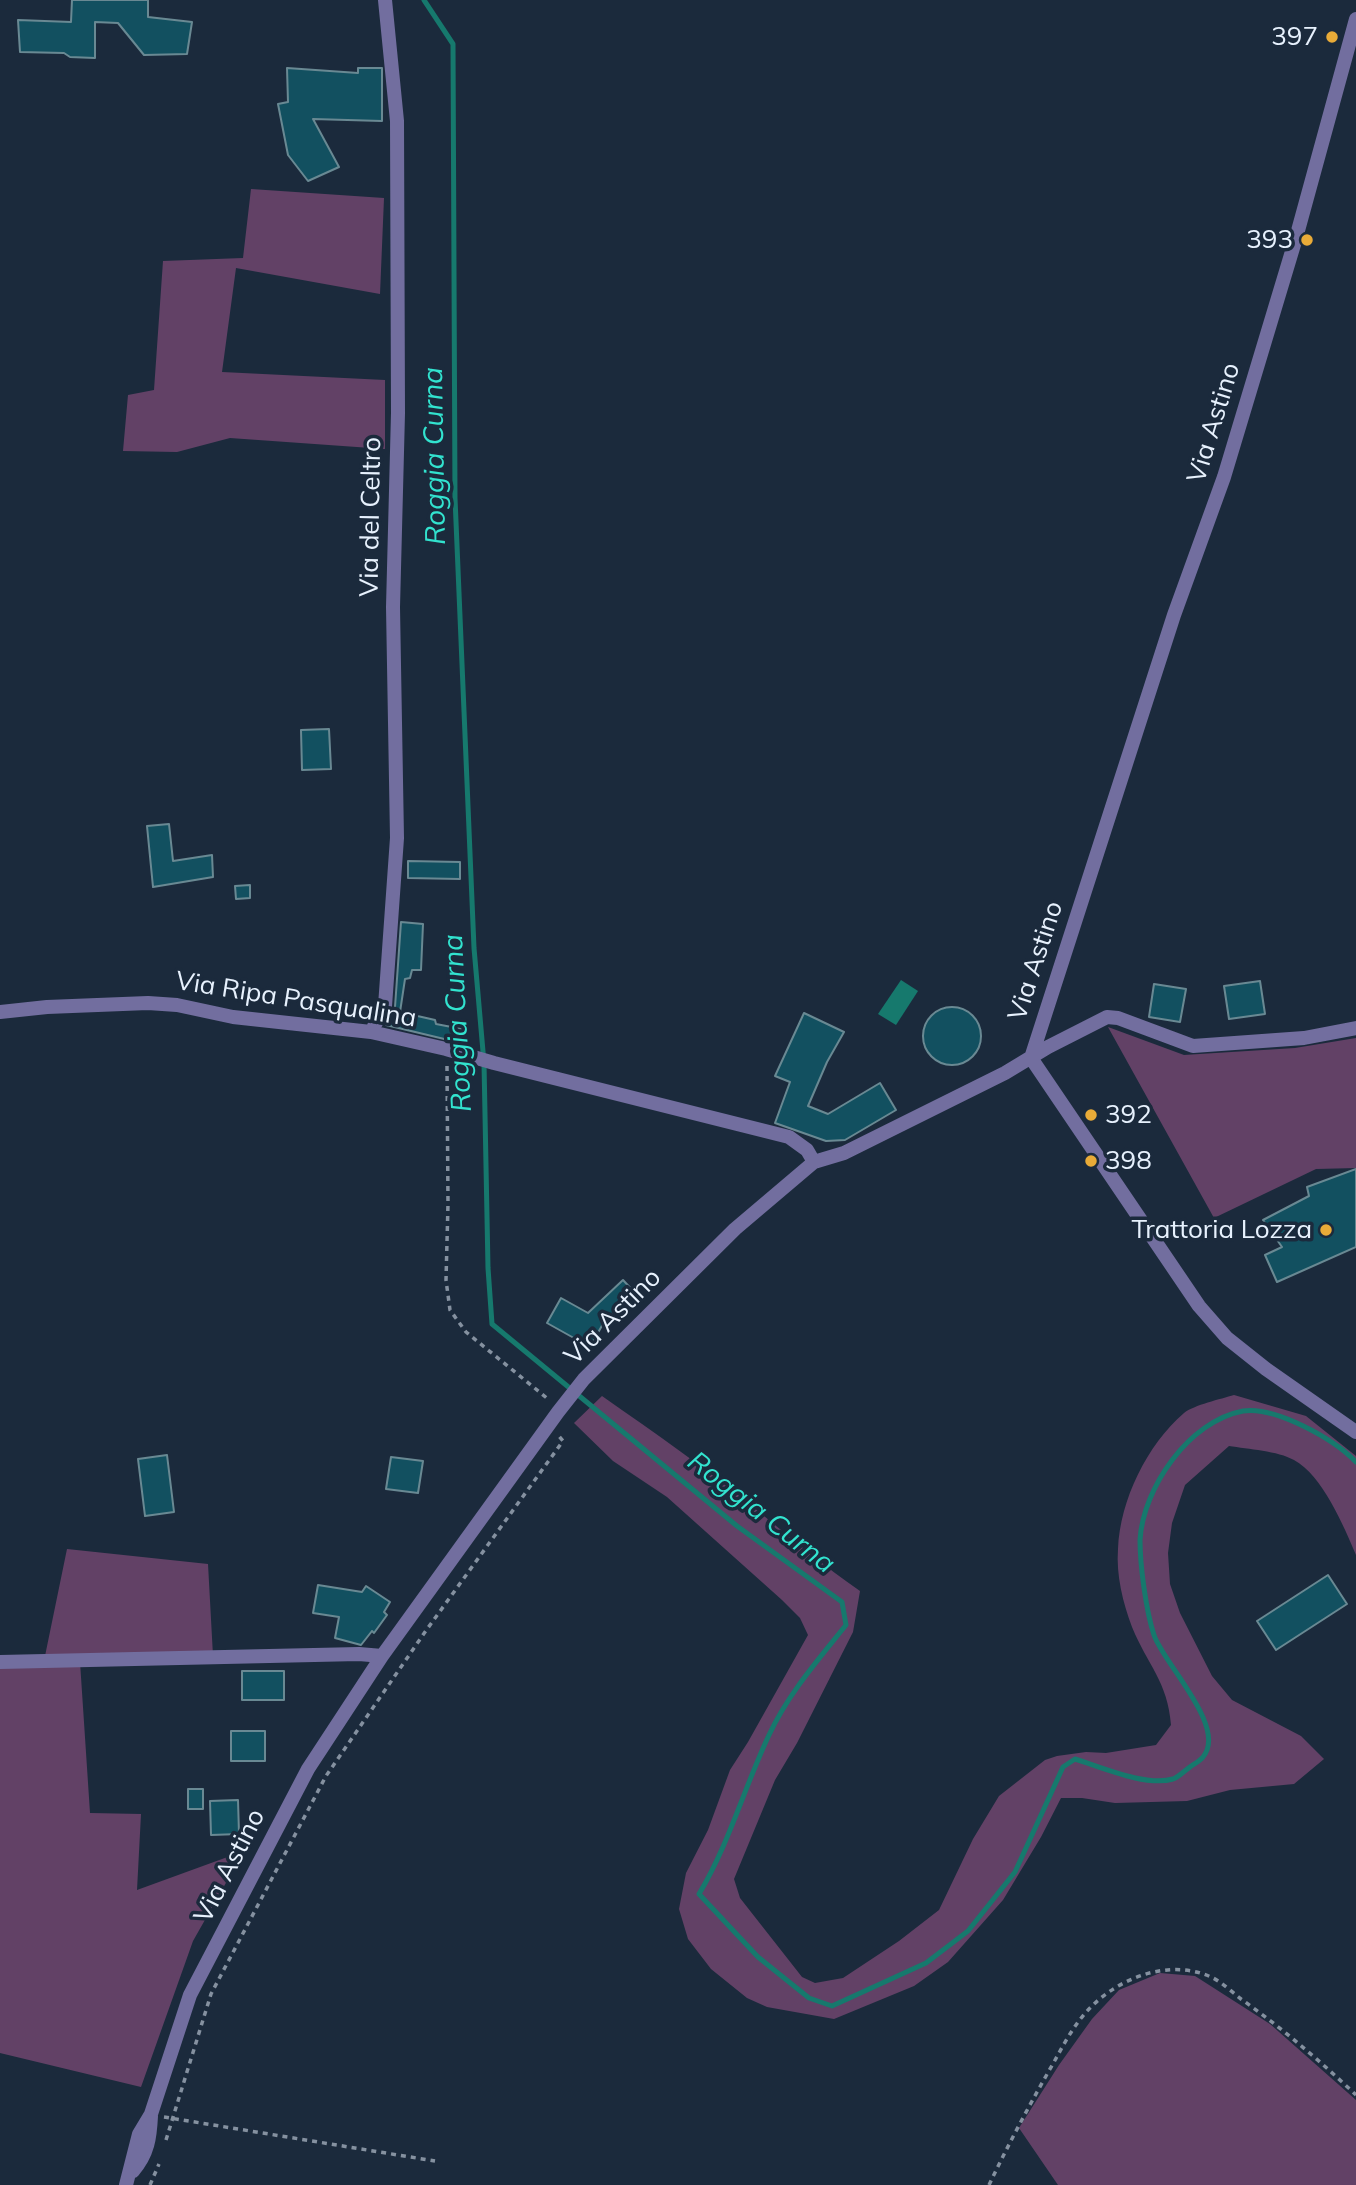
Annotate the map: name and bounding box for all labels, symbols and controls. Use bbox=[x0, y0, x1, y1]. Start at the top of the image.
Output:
place label: 397 bbox=[1271, 21, 1318, 53]
marker: 397 bbox=[1324, 29, 1340, 45]
place label: 393 bbox=[1246, 224, 1293, 256]
marker: 393 bbox=[1299, 232, 1315, 248]
street label: Via Astino bbox=[1181, 359, 1247, 487]
water label: Roggia Curna bbox=[417, 367, 453, 545]
street label: Via del Celtro bbox=[354, 437, 388, 597]
street label: Via Astino bbox=[1002, 897, 1070, 1025]
water label: Roggia Curna bbox=[437, 933, 479, 1113]
street label: Via Ripa Pasqualina bbox=[174, 966, 418, 1034]
place label: 392 bbox=[1105, 1099, 1152, 1131]
marker: 392 bbox=[1083, 1107, 1099, 1123]
place label: 398 bbox=[1105, 1145, 1152, 1177]
marker: 398 bbox=[1083, 1153, 1099, 1169]
place label: Trattoria Lozza bbox=[1132, 1214, 1312, 1246]
marker: Trattoria Lozza bbox=[1318, 1222, 1334, 1238]
street label: Via Astino bbox=[558, 1262, 668, 1372]
water label: Roggia Curna bbox=[681, 1445, 841, 1581]
street label: Via Astino bbox=[188, 1804, 272, 1928]

